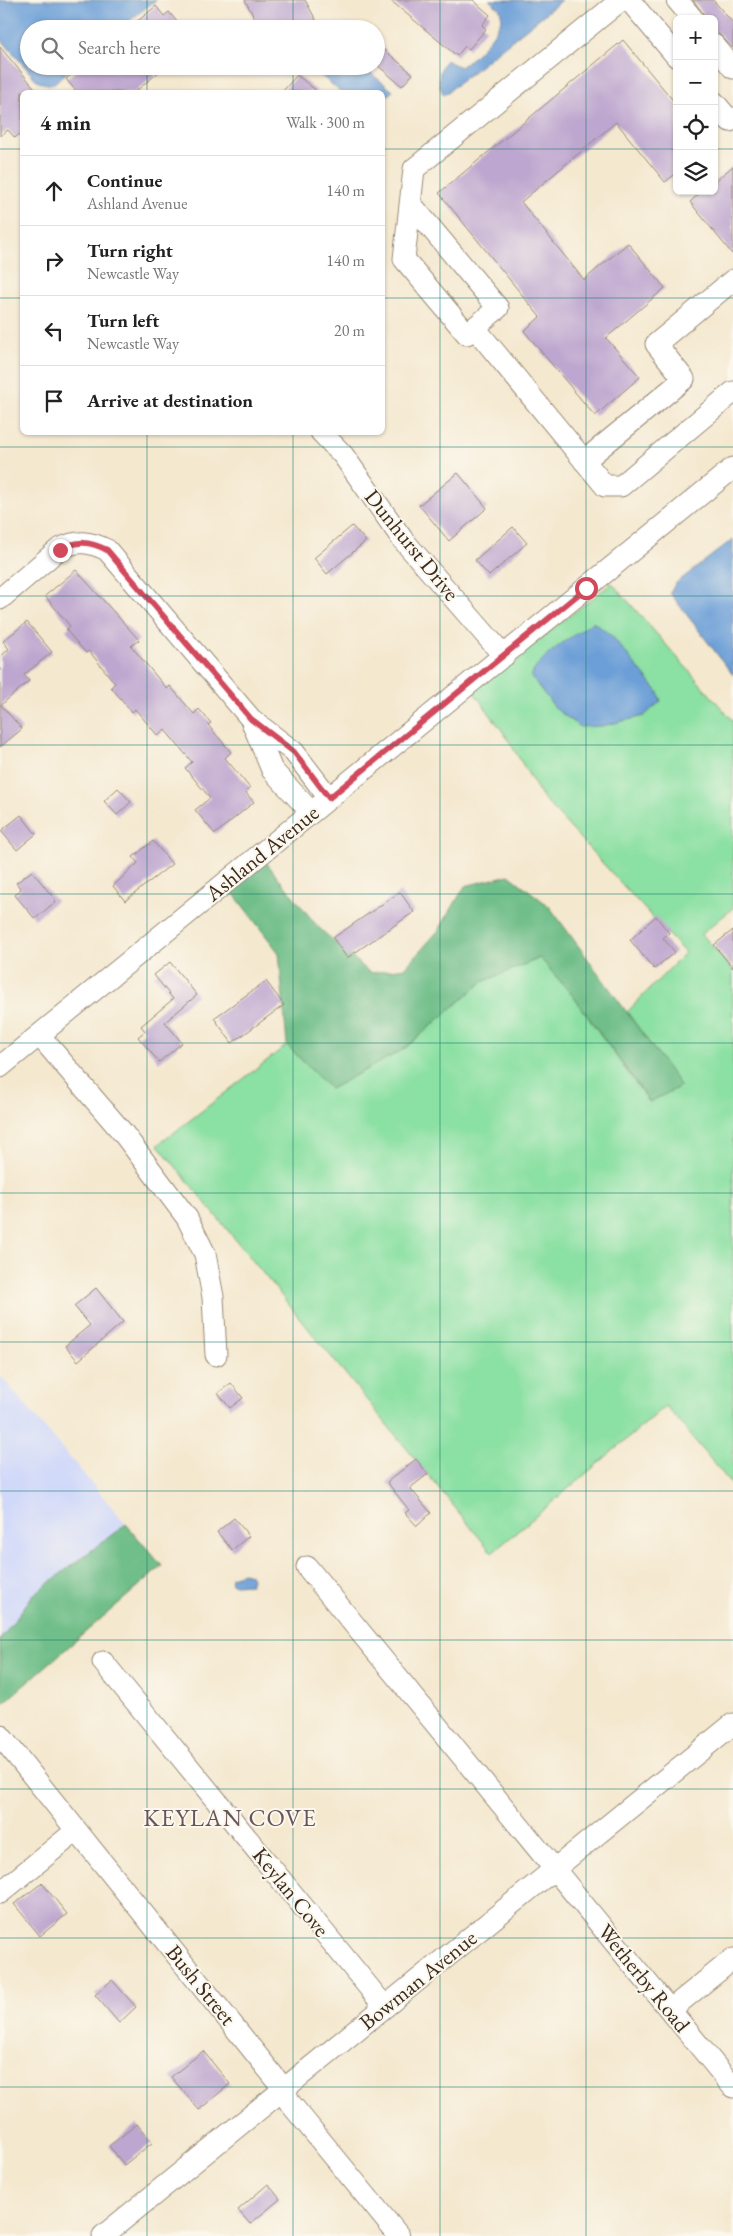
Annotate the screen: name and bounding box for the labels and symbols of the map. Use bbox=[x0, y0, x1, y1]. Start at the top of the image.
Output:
street label: Dunhurst Drive bbox=[358, 483, 466, 607]
route end bbox=[49, 539, 72, 562]
route start bbox=[575, 577, 598, 600]
street label: Ashland Avenue bbox=[198, 798, 325, 908]
district label: KEYLAN COVE bbox=[143, 1802, 317, 1833]
street label: Keylan Cove bbox=[246, 1841, 336, 1943]
street label: Wetherby Road bbox=[591, 1918, 697, 2039]
street label: Bowman Avenue bbox=[353, 1923, 483, 2036]
street label: Bush Street bbox=[160, 1939, 242, 2031]

